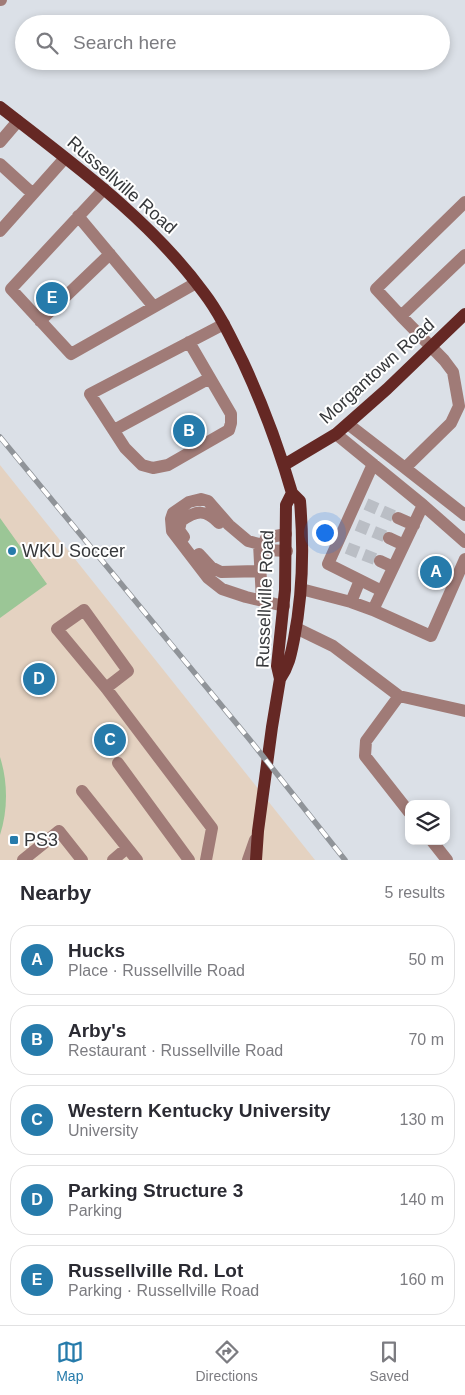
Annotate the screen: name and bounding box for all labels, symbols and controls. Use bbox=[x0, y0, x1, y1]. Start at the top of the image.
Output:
search box bbox=[15, 15, 450, 70]
icon: search bbox=[33, 29, 61, 57]
text: Search here bbox=[73, 32, 177, 53]
street label: Russellville Road bbox=[63, 132, 181, 238]
pin: E bbox=[36, 279, 68, 317]
street label: Morgantown Road bbox=[316, 314, 438, 428]
pin: B bbox=[173, 412, 205, 450]
your location bbox=[312, 520, 338, 546]
street label: Russellville Road bbox=[253, 530, 277, 668]
place label: WKU Soccer bbox=[22, 541, 125, 561]
marker: WKU Soccer bbox=[6, 545, 18, 557]
pin: A bbox=[420, 553, 452, 591]
pin: D bbox=[23, 660, 55, 698]
pin: C bbox=[94, 721, 126, 759]
map controls bbox=[405, 800, 450, 845]
button: layers bbox=[405, 800, 450, 845]
place label: PS3 bbox=[24, 830, 58, 850]
marker: PS3 bbox=[8, 834, 20, 846]
text: Nearby bbox=[20, 881, 91, 904]
text: 5 results bbox=[385, 884, 445, 901]
text: Hucks bbox=[68, 940, 125, 961]
text: A bbox=[31, 951, 43, 968]
text: 50 m bbox=[408, 951, 444, 968]
text: Place · Russellville Road bbox=[68, 962, 245, 979]
text: Arby's bbox=[68, 1020, 126, 1041]
text: B bbox=[31, 1031, 43, 1048]
text: 70 m bbox=[408, 1031, 444, 1048]
text: Restaurant · Russellville Road bbox=[68, 1042, 283, 1059]
text: Western Kentucky University bbox=[68, 1100, 331, 1121]
text: C bbox=[31, 1111, 43, 1128]
text: 130 m bbox=[400, 1111, 444, 1128]
text: University bbox=[68, 1122, 138, 1139]
text: Parking Structure 3 bbox=[68, 1180, 243, 1201]
text: D bbox=[31, 1191, 43, 1208]
text: 140 m bbox=[400, 1191, 444, 1208]
text: Parking bbox=[68, 1202, 122, 1219]
text: Russellville Rd. Lot bbox=[68, 1260, 243, 1281]
text: E bbox=[32, 1271, 42, 1288]
text: 160 m bbox=[400, 1271, 444, 1288]
text: Parking · Russellville Road bbox=[68, 1282, 259, 1299]
tab: Map bbox=[56, 1338, 84, 1384]
tab: Directions bbox=[196, 1338, 258, 1384]
tab: Saved bbox=[369, 1338, 409, 1384]

